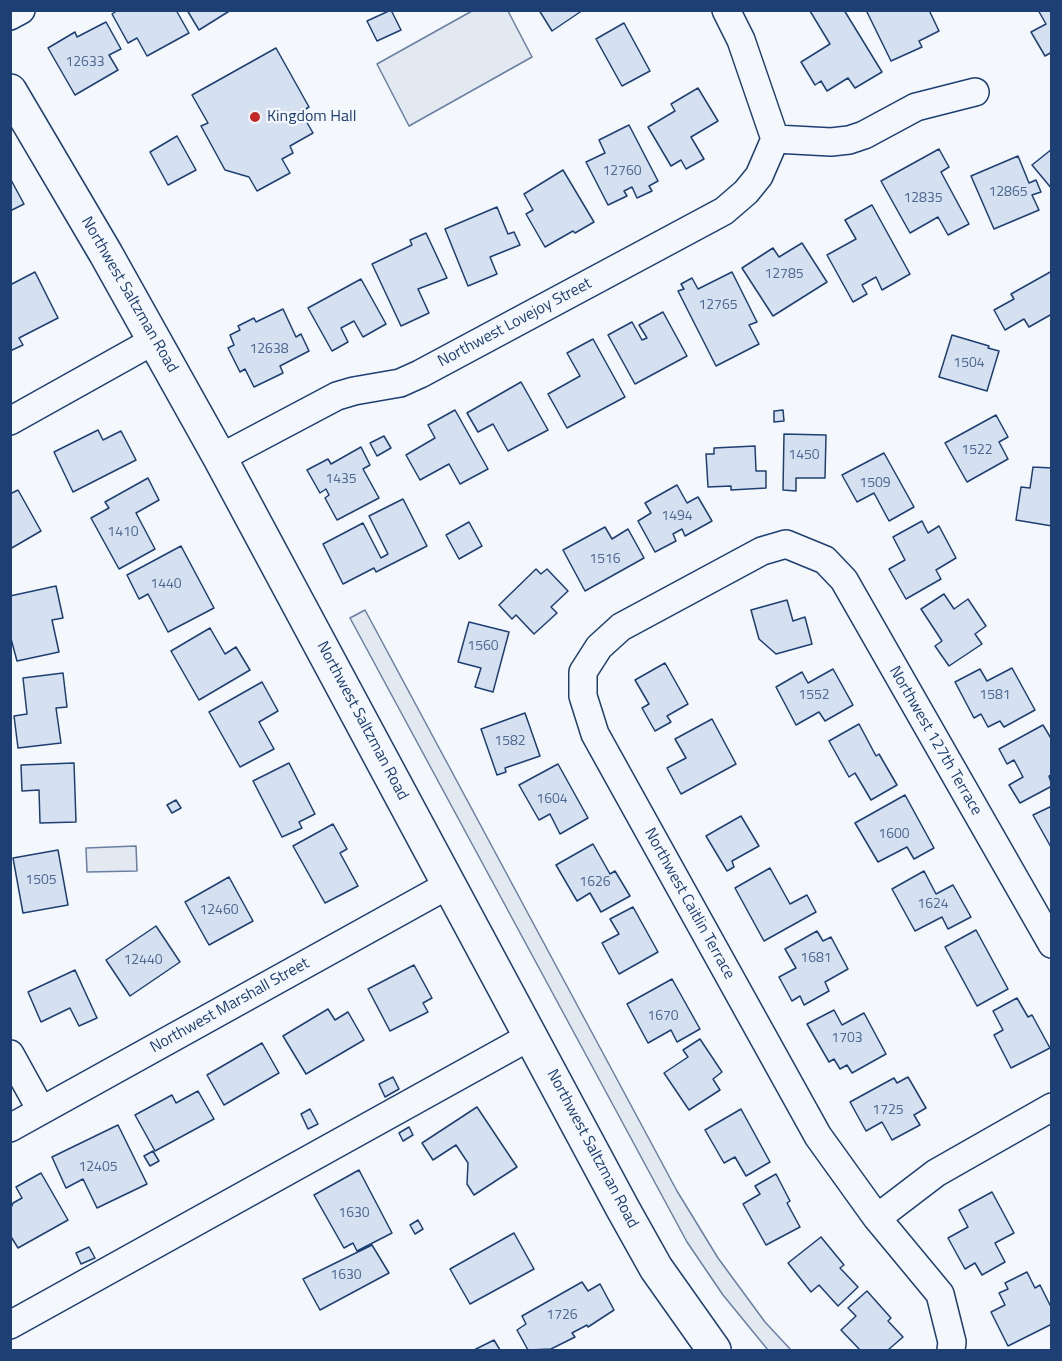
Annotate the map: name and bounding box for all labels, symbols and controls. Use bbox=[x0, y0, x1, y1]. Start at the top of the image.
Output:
house number: 12633 bbox=[65, 55, 105, 71]
place label: Kingdom Hall bbox=[267, 107, 356, 127]
marker: Kingdom Hall bbox=[248, 110, 262, 124]
house number: 12760 bbox=[602, 164, 642, 180]
house number: 12865 bbox=[988, 185, 1028, 201]
house number: 12835 bbox=[903, 191, 943, 207]
street label: Northwest Saltzman Road bbox=[76, 214, 182, 376]
house number: 12785 bbox=[764, 267, 804, 283]
street label: Northwest Lovejoy Street bbox=[435, 274, 595, 372]
house number: 12765 bbox=[698, 298, 738, 314]
house number: 12638 bbox=[249, 342, 289, 358]
house number: 1504 bbox=[953, 356, 985, 372]
house number: 1522 bbox=[961, 443, 993, 459]
house number: 1450 bbox=[788, 448, 820, 464]
house number: 1435 bbox=[325, 472, 357, 488]
house number: 1509 bbox=[859, 476, 891, 492]
house number: 1494 bbox=[661, 509, 693, 525]
house number: 1410 bbox=[107, 525, 139, 541]
house number: 1516 bbox=[589, 552, 621, 568]
house number: 1440 bbox=[150, 577, 182, 593]
street label: Northwest Saltzman Road bbox=[312, 638, 412, 804]
house number: 1560 bbox=[467, 639, 499, 655]
street label: Northwest 127th Terrace bbox=[884, 663, 986, 819]
house number: 1552 bbox=[798, 688, 830, 704]
house number: 1581 bbox=[979, 688, 1011, 704]
house number: 1582 bbox=[494, 734, 526, 750]
house number: 1604 bbox=[536, 792, 568, 808]
street label: Northwest Caitlin Terrace bbox=[639, 825, 739, 983]
house number: 1600 bbox=[878, 827, 910, 843]
house number: 1505 bbox=[25, 873, 57, 889]
house number: 1626 bbox=[579, 875, 611, 891]
house number: 1624 bbox=[917, 897, 949, 913]
house number: 12460 bbox=[199, 903, 239, 919]
house number: 1681 bbox=[800, 951, 832, 967]
house number: 12440 bbox=[123, 953, 163, 969]
street label: Northwest Marshall Street bbox=[147, 954, 313, 1058]
house number: 1670 bbox=[647, 1009, 679, 1025]
house number: 1703 bbox=[831, 1031, 863, 1047]
street label: Northwest Saltzman Road bbox=[542, 1066, 642, 1232]
house number: 1725 bbox=[872, 1103, 904, 1119]
house number: 12405 bbox=[78, 1160, 118, 1176]
house number: 1630 bbox=[338, 1206, 370, 1222]
house number: 1630 bbox=[330, 1268, 362, 1284]
house number: 1726 bbox=[546, 1308, 578, 1324]

